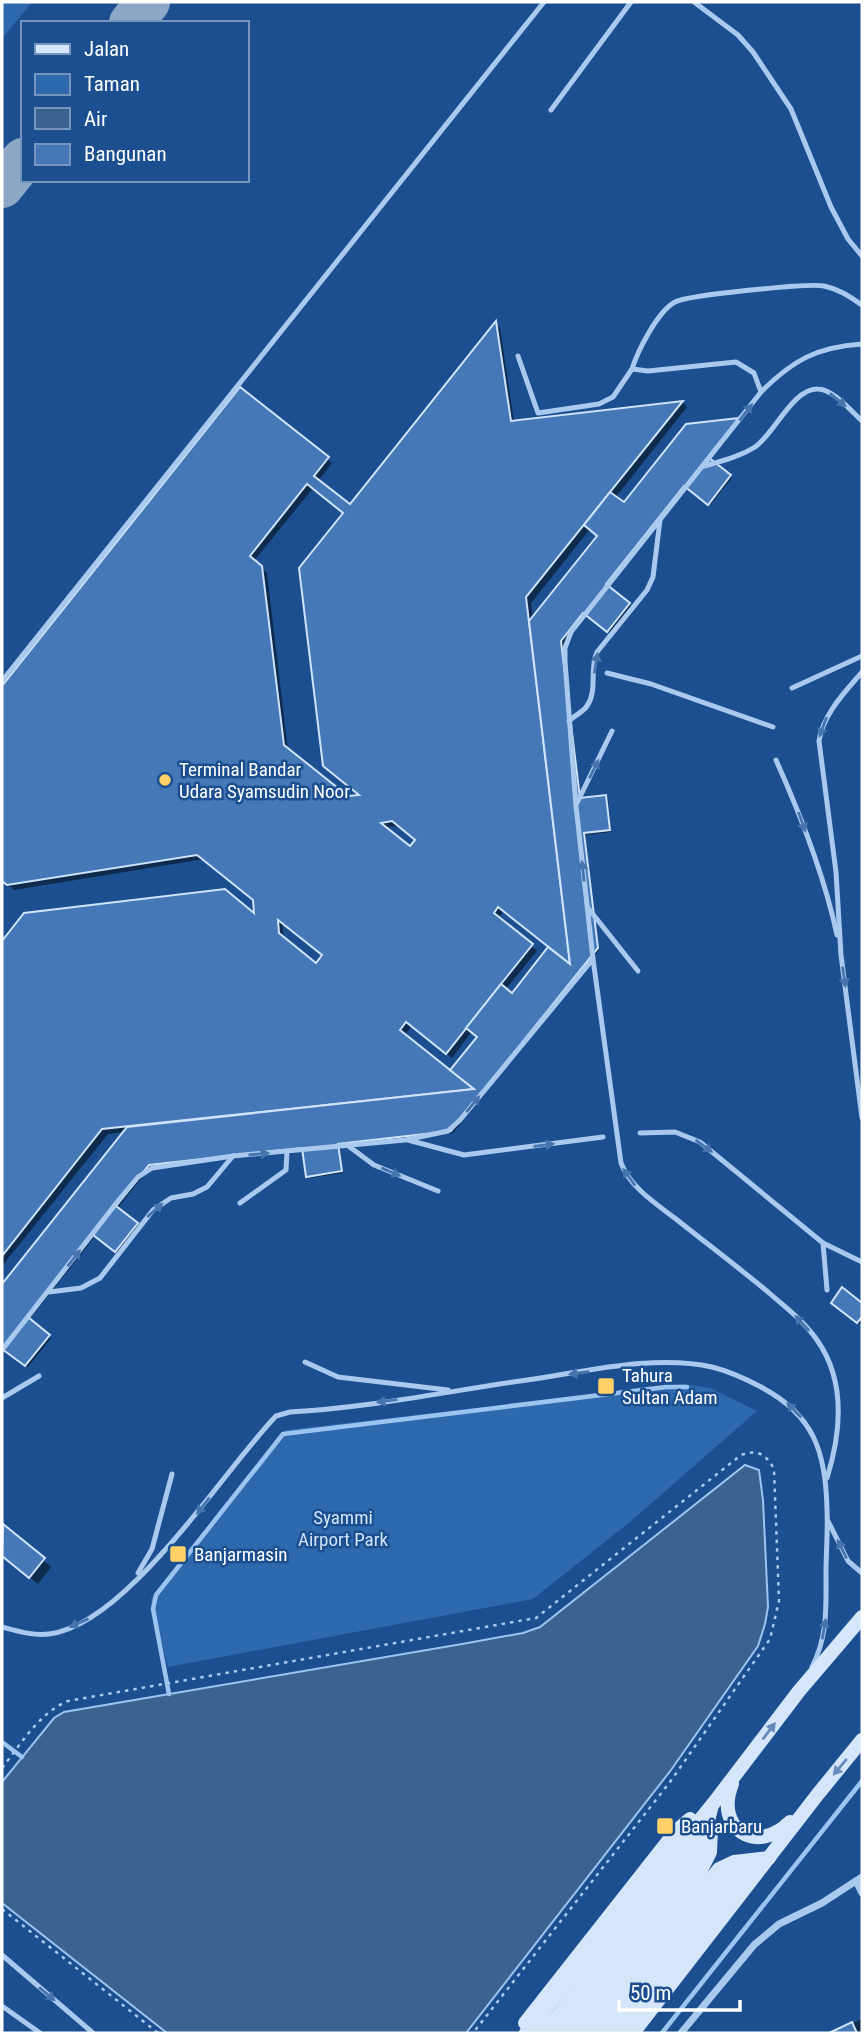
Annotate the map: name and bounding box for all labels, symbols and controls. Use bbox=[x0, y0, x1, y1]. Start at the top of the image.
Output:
legend bbox=[21, 21, 248, 182]
text: Jalan bbox=[84, 37, 129, 61]
text: Taman bbox=[84, 72, 140, 96]
text: Air bbox=[84, 107, 107, 131]
text: Bangunan bbox=[84, 142, 167, 166]
one-way arrow bbox=[829, 392, 846, 407]
one-way arrow bbox=[738, 403, 753, 421]
one-way arrow bbox=[591, 651, 602, 673]
one-way arrow bbox=[817, 717, 828, 738]
place label: Terminal Bandar Udara Syamsudin Noor bbox=[179, 758, 350, 803]
one-way arrow bbox=[588, 759, 599, 779]
marker: Terminal Bandar Udara Syamsudin Noor bbox=[157, 772, 173, 788]
one-way arrow bbox=[797, 812, 808, 833]
one-way arrow bbox=[578, 860, 589, 882]
one-way arrow bbox=[839, 966, 850, 988]
one-way arrow bbox=[465, 1096, 480, 1114]
one-way arrow bbox=[533, 1139, 555, 1150]
one-way arrow bbox=[695, 1139, 713, 1153]
one-way arrow bbox=[248, 1148, 270, 1159]
one-way arrow bbox=[380, 1167, 401, 1178]
one-way arrow bbox=[622, 1168, 636, 1186]
one-way arrow bbox=[146, 1202, 164, 1218]
one-way arrow bbox=[67, 1249, 81, 1267]
one-way arrow bbox=[795, 1315, 811, 1332]
place label: Tahura Sultan Adam bbox=[622, 1364, 717, 1409]
one-way arrow bbox=[568, 1367, 590, 1378]
marker: Tahura Sultan Adam bbox=[596, 1376, 616, 1396]
one-way arrow bbox=[376, 1396, 398, 1407]
one-way arrow bbox=[786, 1402, 802, 1419]
one-way arrow bbox=[197, 1497, 211, 1515]
park label: Syammi Airport Park bbox=[298, 1506, 388, 1551]
one-way arrow bbox=[837, 1539, 848, 1559]
place label: Banjarmasin bbox=[194, 1543, 287, 1566]
marker: Banjarmasin bbox=[168, 1544, 188, 1564]
one-way arrow bbox=[68, 1617, 89, 1628]
one-way arrow bbox=[819, 1618, 830, 1640]
one-way arrow bbox=[762, 1722, 777, 1740]
one-way arrow bbox=[832, 1758, 848, 1776]
place label: Banjarbaru bbox=[681, 1815, 762, 1838]
marker: Banjarbaru bbox=[655, 1816, 675, 1836]
scale bar bbox=[619, 1968, 740, 2012]
text: 50 m bbox=[630, 1981, 671, 2005]
one-way arrow bbox=[38, 1986, 56, 2002]

